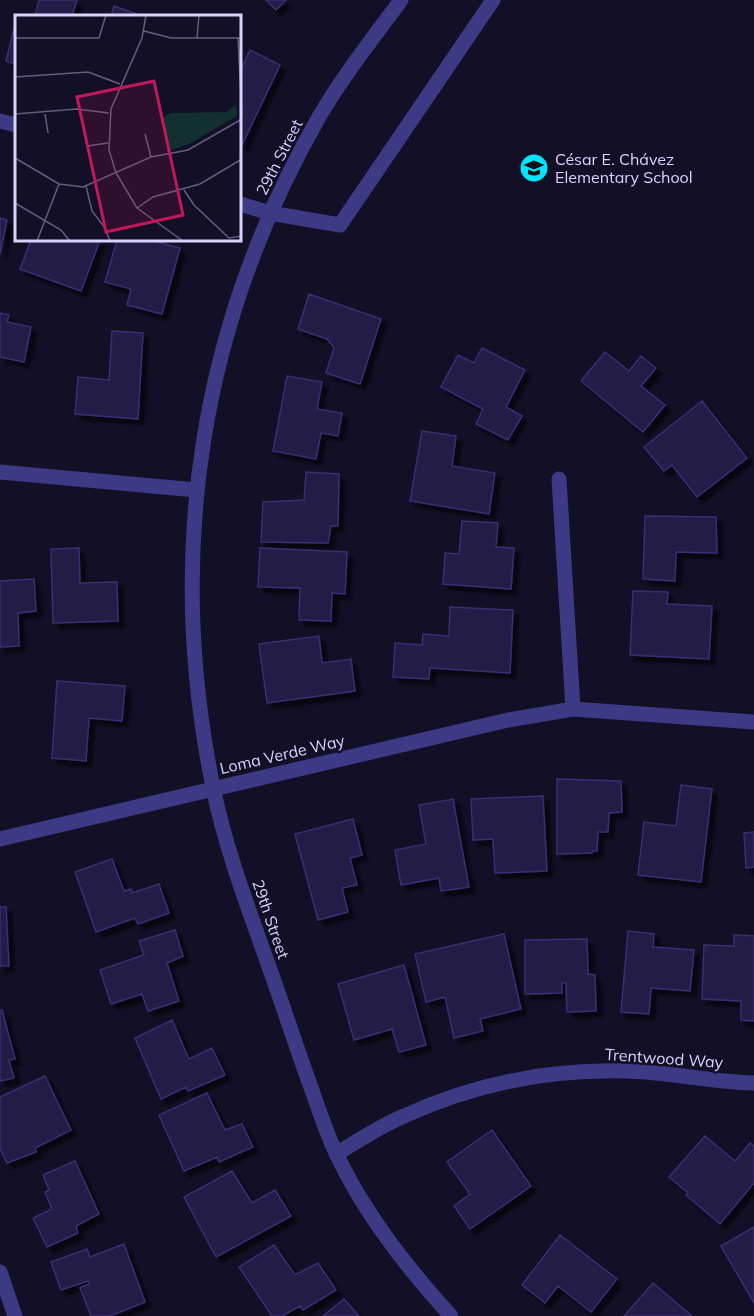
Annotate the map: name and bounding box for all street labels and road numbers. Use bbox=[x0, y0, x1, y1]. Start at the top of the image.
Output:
street label: 29th Street bbox=[251, 115, 307, 198]
street label: Loma Verde Way bbox=[218, 730, 347, 778]
street label: 29th Street bbox=[248, 877, 294, 962]
street label: Trentwood Way bbox=[604, 1044, 724, 1072]

